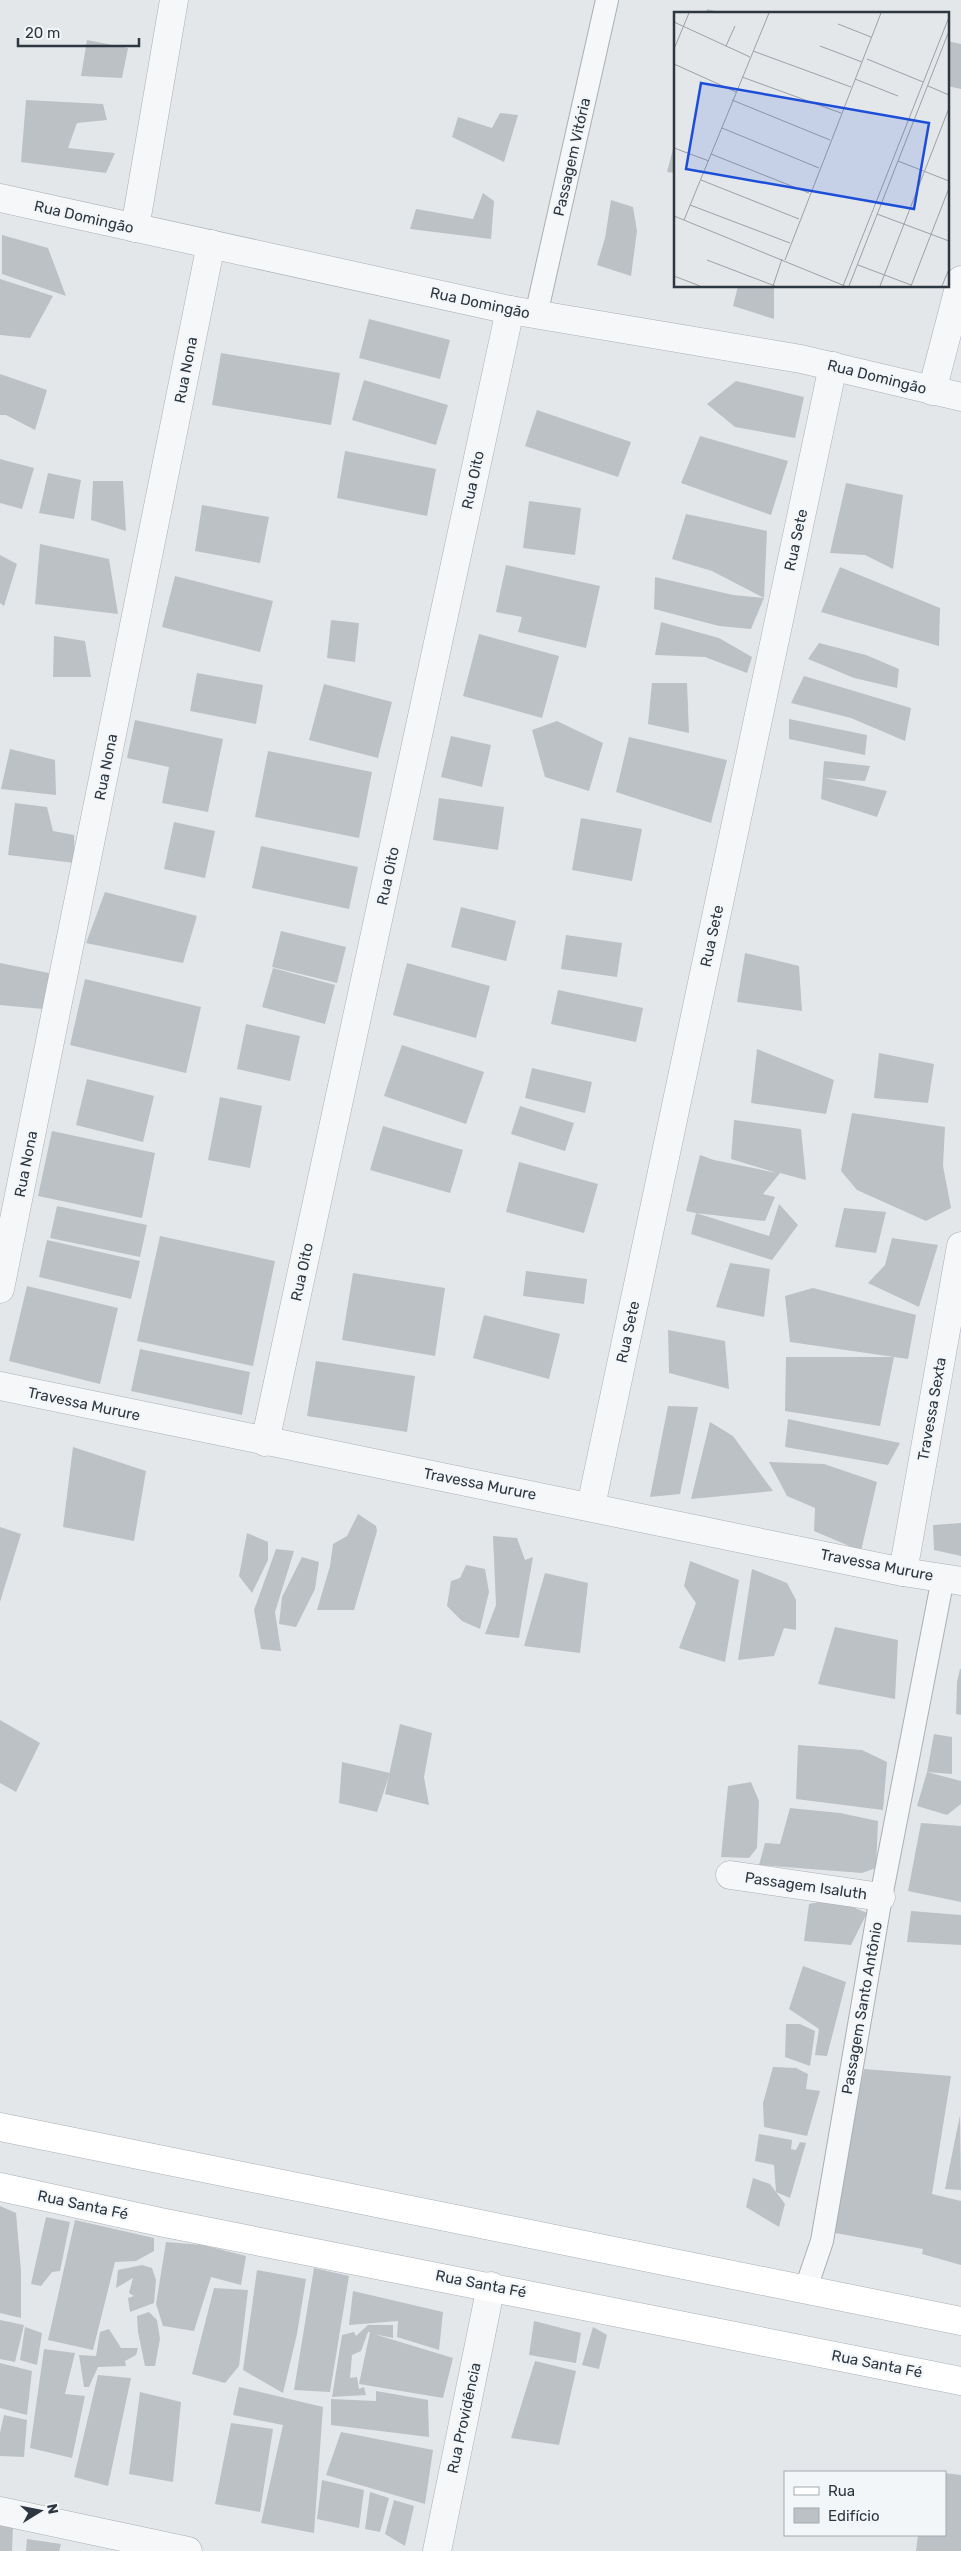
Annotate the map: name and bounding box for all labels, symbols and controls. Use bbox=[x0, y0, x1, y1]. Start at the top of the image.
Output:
inset map bbox=[674, 12, 948, 288]
scale bar bbox=[18, 15, 139, 47]
text: 20 m bbox=[25, 24, 60, 42]
street label: Passagem Vitória bbox=[550, 96, 594, 218]
street label: Rua Domingão bbox=[32, 197, 136, 237]
street label: Rua Domingão bbox=[428, 284, 532, 322]
street label: Rua Nona bbox=[171, 335, 201, 405]
street label: Rua Domingão bbox=[826, 356, 928, 398]
street label: Rua Oito bbox=[458, 449, 488, 511]
street label: Rua Sete bbox=[781, 507, 811, 573]
street label: Rua Nona bbox=[91, 732, 121, 802]
street label: Rua Oito bbox=[373, 845, 403, 907]
street label: Rua Sete bbox=[697, 903, 727, 969]
street label: Rua Nona bbox=[11, 1129, 41, 1199]
street label: Rua Oito bbox=[287, 1241, 317, 1303]
street label: Rua Sete bbox=[613, 1299, 643, 1365]
street label: Travessa Sexta bbox=[914, 1356, 950, 1462]
street label: Travessa Murure bbox=[26, 1383, 142, 1425]
street label: Travessa Murure bbox=[422, 1464, 538, 1504]
street label: Travessa Murure bbox=[819, 1545, 935, 1585]
street label: Passagem Isaluth bbox=[744, 1868, 868, 1904]
street label: Passagem Santo Antônio bbox=[838, 1920, 886, 2096]
street label: Rua Santa Fé bbox=[36, 2187, 130, 2223]
street label: Rua Santa Fé bbox=[434, 2266, 528, 2302]
street label: Rua Santa Fé bbox=[830, 2346, 924, 2382]
street label: Rua Providência bbox=[443, 2361, 485, 2475]
legend bbox=[784, 2471, 946, 2536]
text: Rua bbox=[828, 2482, 855, 2500]
north arrow bbox=[15, 2486, 65, 2536]
text: N bbox=[43, 2502, 62, 2515]
text: Edifício bbox=[828, 2507, 880, 2525]

